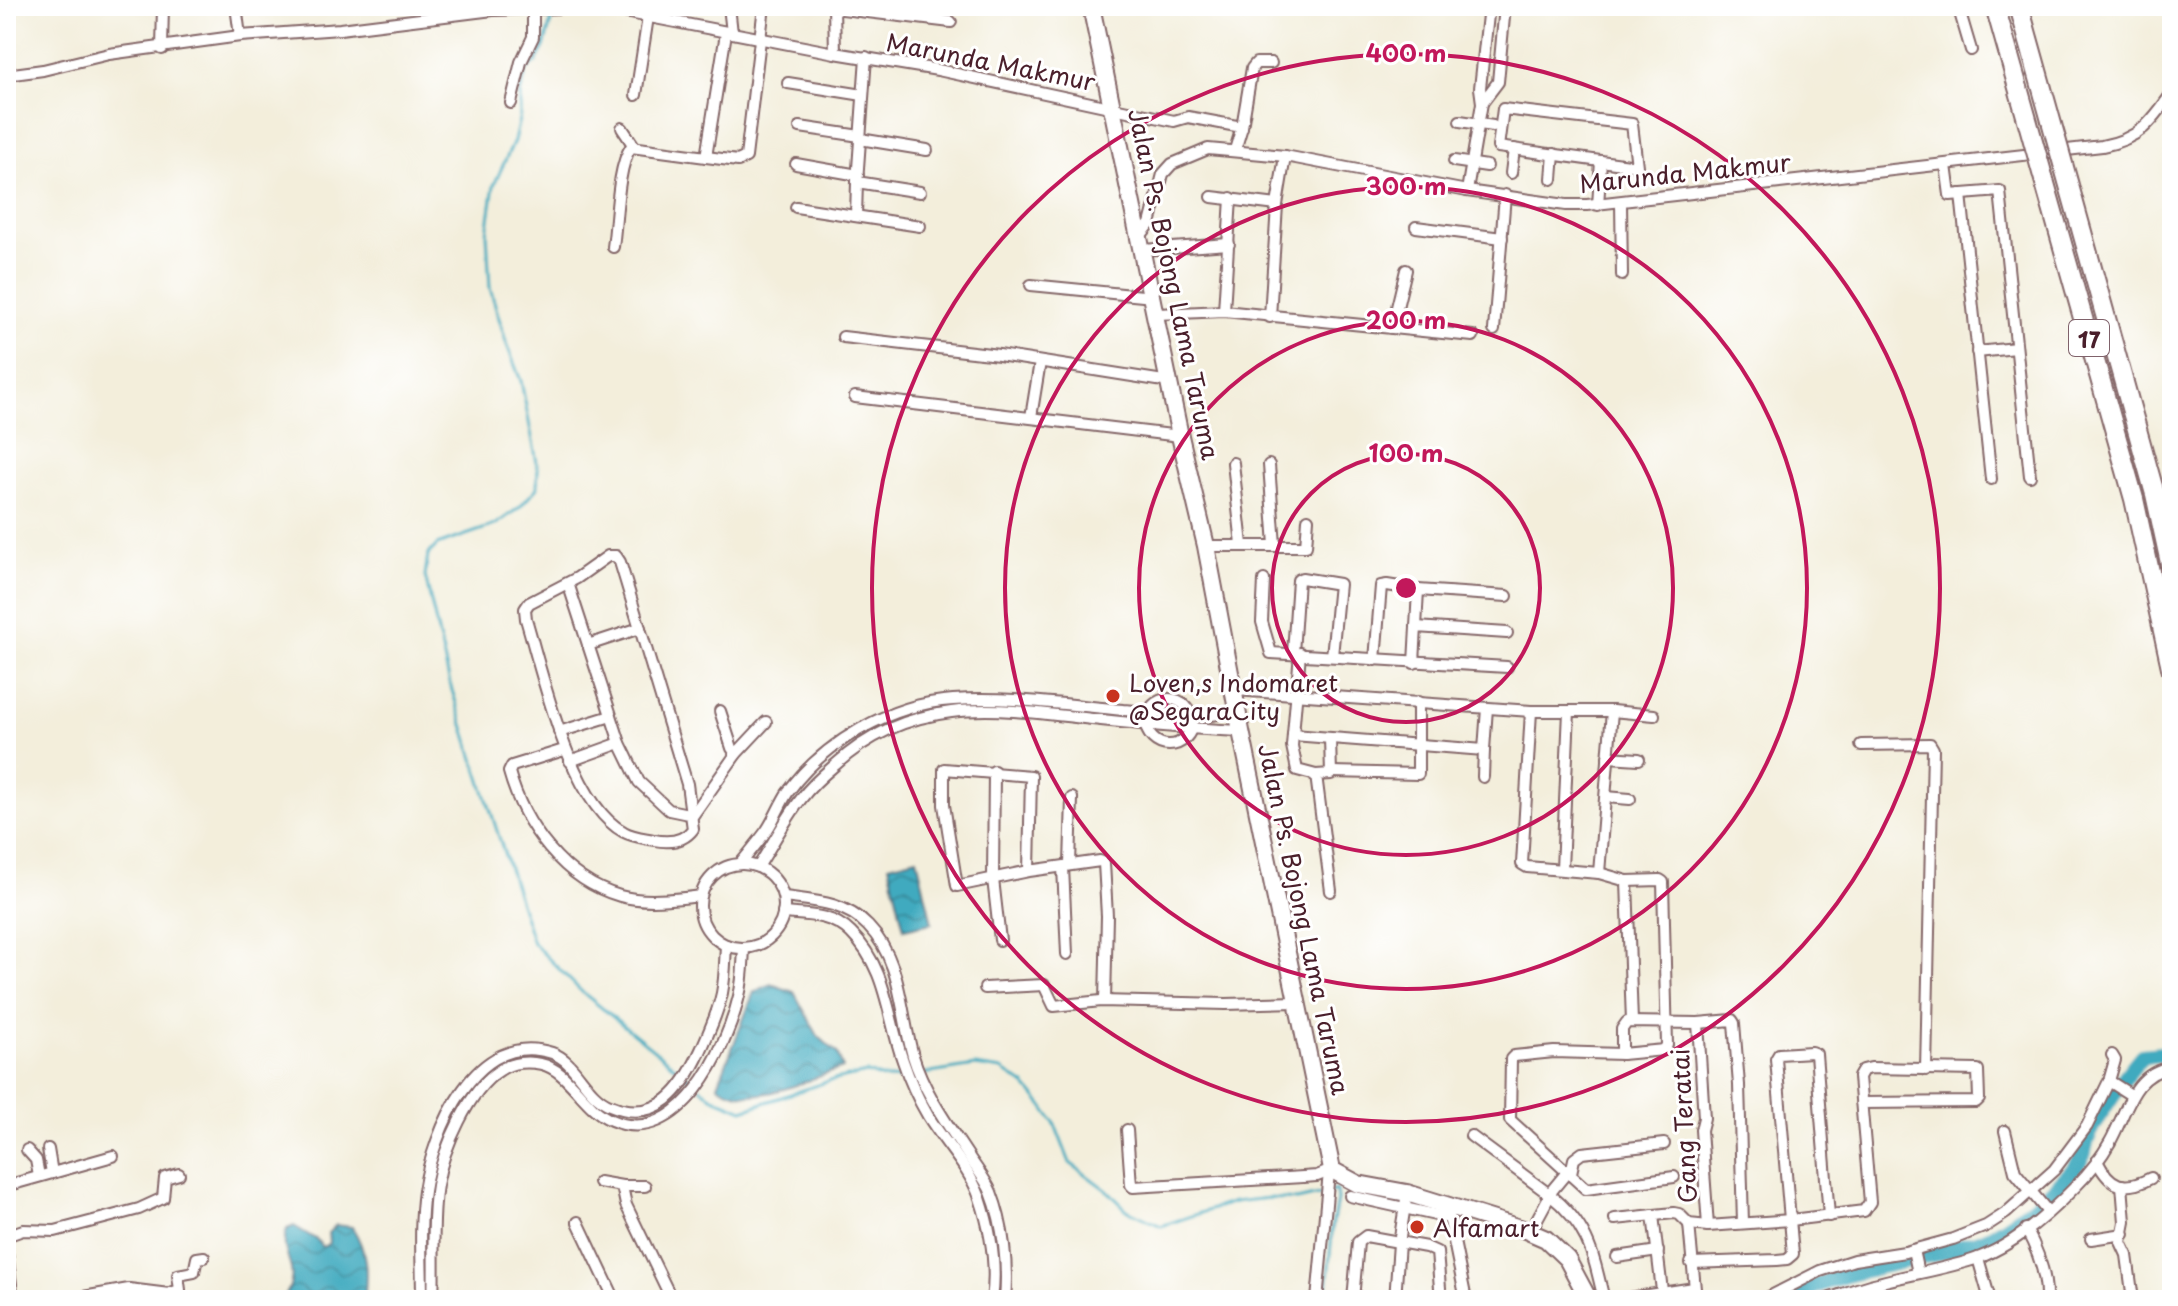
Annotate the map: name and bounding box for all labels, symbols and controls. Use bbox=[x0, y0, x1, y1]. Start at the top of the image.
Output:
street label: Marunda Makmur bbox=[883, 23, 1099, 99]
text: 400 m bbox=[1365, 34, 1447, 70]
street label: Jalan Ps. Bojong Lama Taruma bbox=[1120, 105, 1230, 463]
street label: Marunda Makmur bbox=[1578, 143, 1793, 201]
text: 300 m bbox=[1365, 167, 1447, 203]
text: 200 m bbox=[1366, 301, 1446, 337]
road number: 17 bbox=[2069, 320, 2109, 356]
text: 100 m bbox=[1369, 434, 1443, 470]
centre of rings bbox=[1392, 574, 1420, 602]
place label: Loven,s Indomaret @SegaraCity bbox=[1129, 664, 1338, 728]
marker: Loven,s Indomaret @SegaraCity bbox=[1104, 687, 1122, 705]
street label: Jalan Ps. Bojong Lama Taruma bbox=[1250, 740, 1360, 1098]
street label: Gang Teratai bbox=[1661, 1048, 1705, 1204]
place label: Alfamart bbox=[1433, 1209, 1539, 1245]
marker: Alfamart bbox=[1408, 1218, 1426, 1236]

